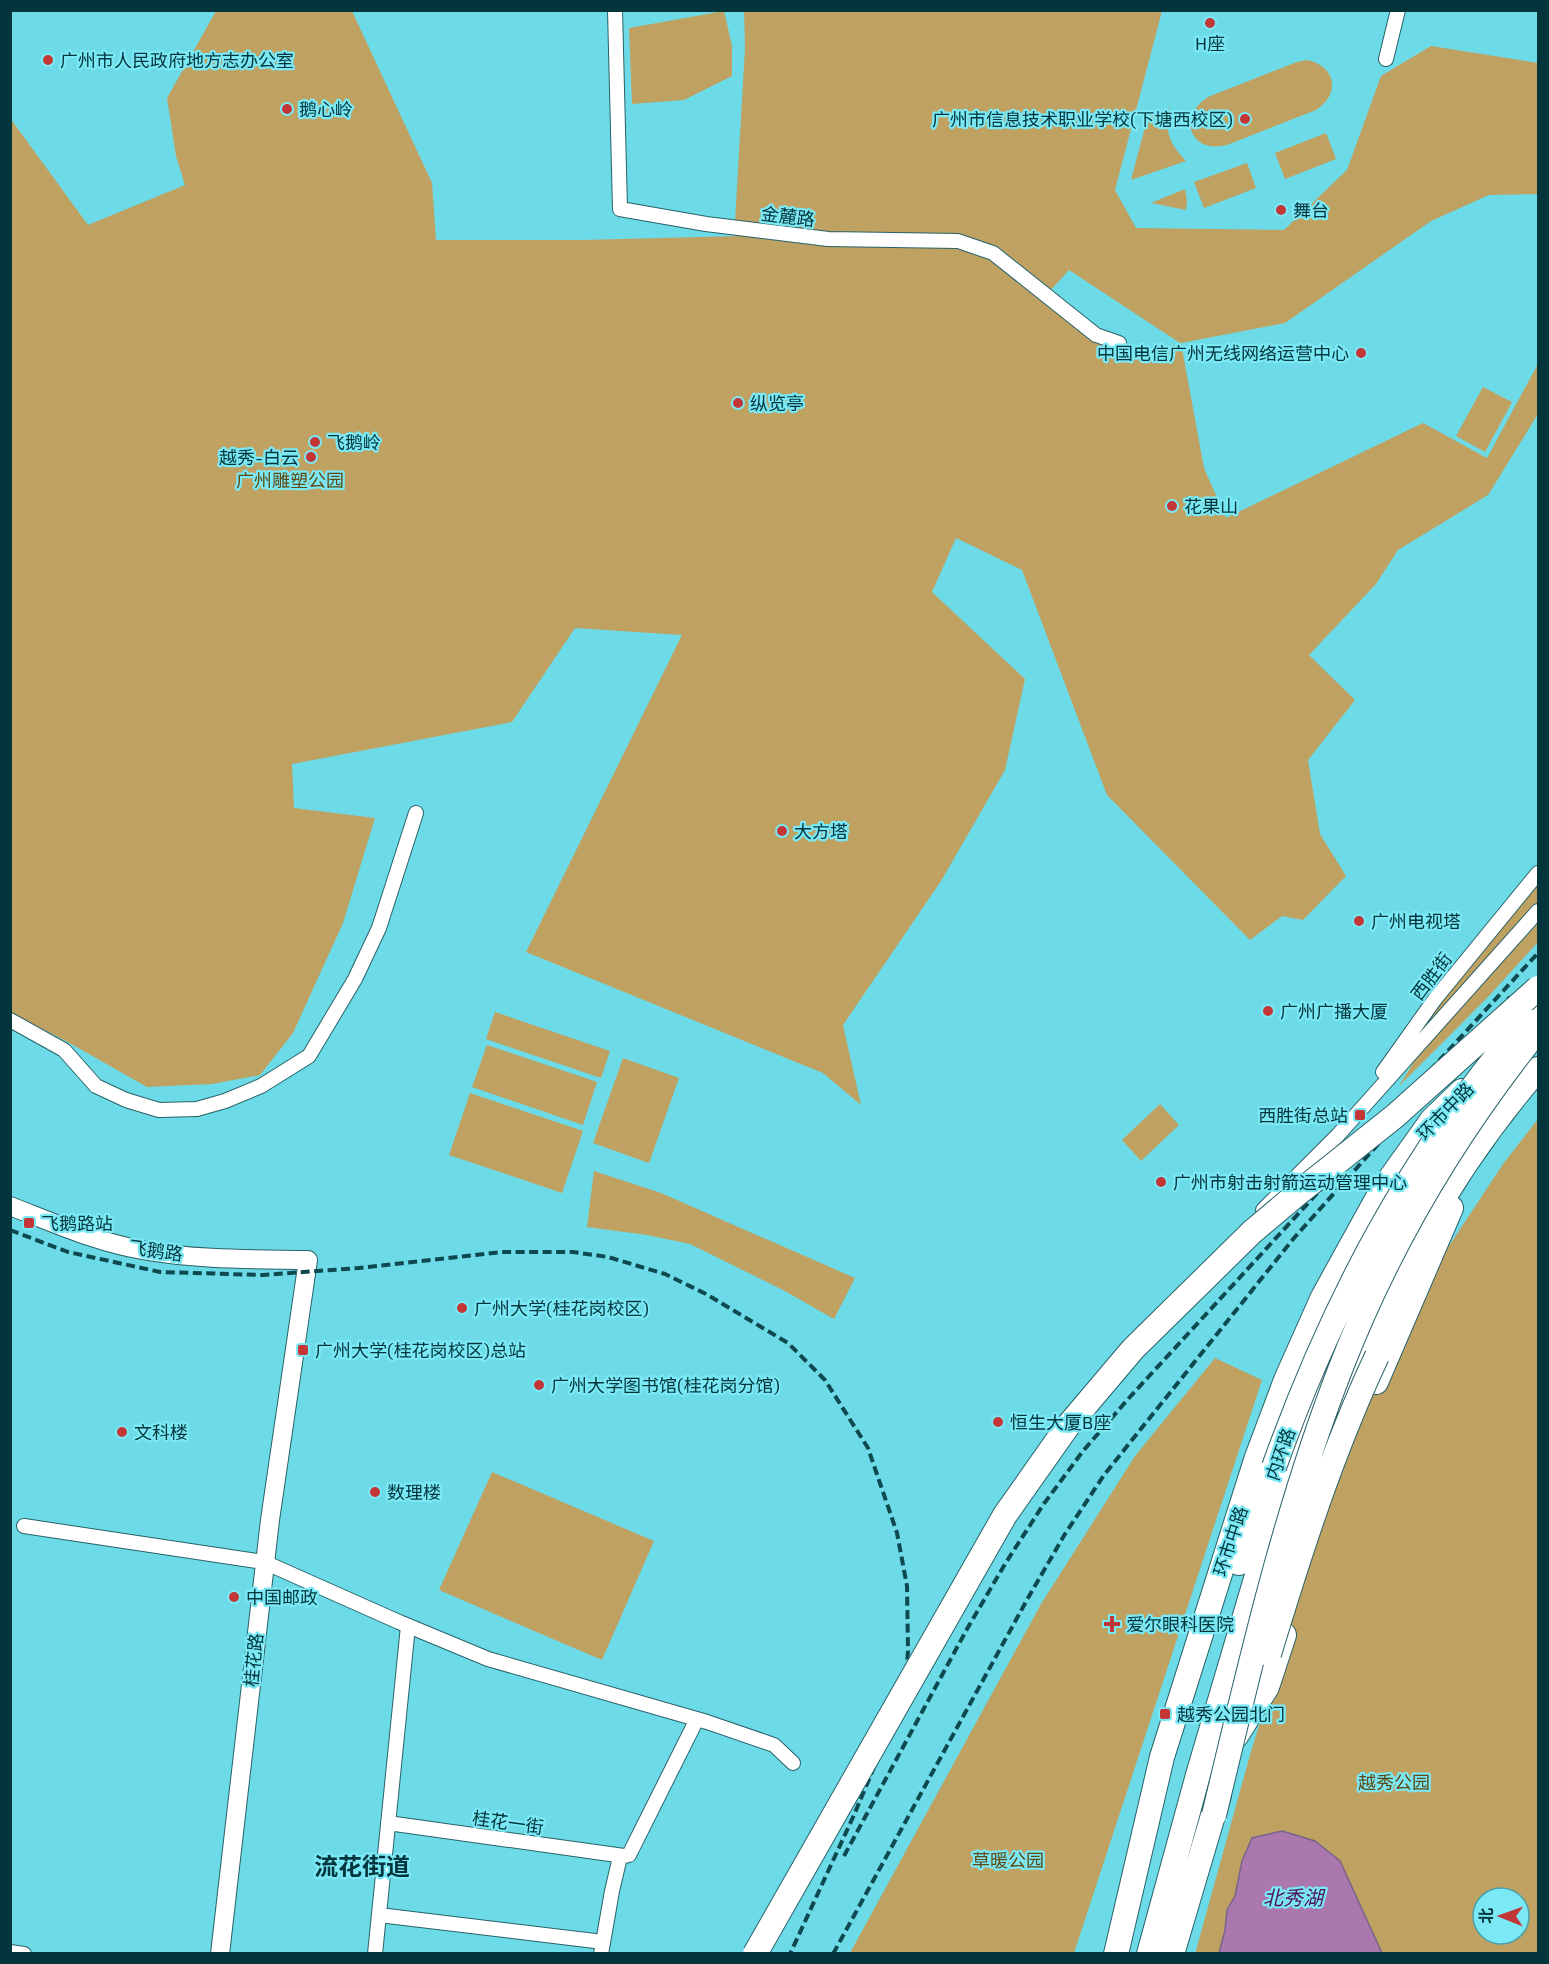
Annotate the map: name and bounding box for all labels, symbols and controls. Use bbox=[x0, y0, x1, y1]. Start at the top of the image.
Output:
marker: H座 bbox=[1203, 16, 1217, 30]
place label: H座 bbox=[1195, 32, 1225, 54]
place label: 广州市人民政府地方志办公室 bbox=[60, 49, 294, 71]
marker: 广州市人民政府地方志办公室 bbox=[41, 53, 55, 67]
place label: 鹅心岭 bbox=[299, 98, 353, 120]
marker: 鹅心岭 bbox=[280, 102, 294, 116]
place label: 广州市信息技术职业学校(下塘西校区) bbox=[932, 108, 1233, 130]
marker: 广州市信息技术职业学校(下塘西校区) bbox=[1238, 112, 1252, 126]
place label: 舞台 bbox=[1293, 199, 1329, 221]
street label: 金麓路 bbox=[760, 202, 816, 230]
marker: 舞台 bbox=[1274, 203, 1288, 217]
place label: 中国电信广州无线网络运营中心 bbox=[1097, 342, 1349, 364]
marker: 中国电信广州无线网络运营中心 bbox=[1354, 346, 1368, 360]
place label: 纵览亭 bbox=[750, 392, 804, 414]
marker: 纵览亭 bbox=[731, 396, 745, 410]
place label: 飞鹅岭 bbox=[327, 431, 381, 453]
marker: 飞鹅岭 bbox=[308, 435, 322, 449]
place label: 越秀-白云 bbox=[219, 446, 299, 468]
marker: 越秀-白云 bbox=[304, 450, 318, 464]
park label: 广州雕塑公园 bbox=[236, 469, 344, 491]
place label: 花果山 bbox=[1184, 495, 1238, 517]
marker: 花果山 bbox=[1165, 499, 1179, 513]
place label: 大方塔 bbox=[794, 820, 848, 842]
marker: 大方塔 bbox=[775, 824, 789, 838]
place label: 广州电视塔 bbox=[1371, 910, 1461, 932]
marker: 广州电视塔 bbox=[1352, 914, 1366, 928]
street label: 西胜街 bbox=[1406, 948, 1456, 1004]
place label: 广州广播大厦 bbox=[1280, 1000, 1388, 1022]
marker: 广州广播大厦 bbox=[1261, 1004, 1275, 1018]
street label: 环市中路 bbox=[1412, 1077, 1478, 1145]
place label: 西胜街总站 bbox=[1258, 1104, 1348, 1126]
marker: 西胜街总站 bbox=[1353, 1108, 1367, 1122]
place label: 广州市射击射箭运动管理中心 bbox=[1173, 1171, 1407, 1193]
marker: 广州市射击射箭运动管理中心 bbox=[1154, 1175, 1168, 1189]
place label: 飞鹅路站 bbox=[41, 1212, 113, 1234]
marker: 飞鹅路站 bbox=[22, 1216, 36, 1230]
street label: 飞鹅路 bbox=[128, 1235, 184, 1265]
place label: 广州大学(桂花岗校区) bbox=[474, 1297, 649, 1319]
marker: 广州大学(桂花岗校区) bbox=[455, 1301, 469, 1315]
place label: 广州大学(桂花岗校区)总站 bbox=[315, 1339, 526, 1361]
marker: 广州大学(桂花岗校区)总站 bbox=[296, 1343, 310, 1357]
place label: 广州大学图书馆(桂花岗分馆) bbox=[551, 1374, 780, 1396]
marker: 广州大学图书馆(桂花岗分馆) bbox=[532, 1378, 546, 1392]
place label: 恒生大厦B座 bbox=[1010, 1411, 1111, 1433]
marker: 恒生大厦B座 bbox=[991, 1415, 1005, 1429]
place label: 文科楼 bbox=[134, 1421, 188, 1443]
marker: 文科楼 bbox=[115, 1425, 129, 1439]
street label: 内环路 bbox=[1261, 1425, 1299, 1483]
place label: 数理楼 bbox=[387, 1481, 441, 1503]
marker: 数理楼 bbox=[368, 1485, 382, 1499]
street label: 环市中路 bbox=[1208, 1503, 1252, 1579]
place label: 中国邮政 bbox=[246, 1586, 318, 1608]
marker: 中国邮政 bbox=[227, 1590, 241, 1604]
place label: 爱尔眼科医院 bbox=[1126, 1613, 1234, 1635]
marker: 爱尔眼科医院 bbox=[1103, 1615, 1121, 1633]
street label: 桂花路 bbox=[239, 1632, 267, 1688]
place label: 越秀公园北门 bbox=[1177, 1703, 1285, 1725]
marker: 越秀公园北门 bbox=[1158, 1707, 1172, 1721]
park label: 越秀公园 bbox=[1358, 1771, 1430, 1793]
street label: 桂花一街 bbox=[471, 1806, 545, 1838]
park label: 草暖公园 bbox=[972, 1849, 1044, 1871]
district label: 流花街道 bbox=[314, 1851, 410, 1880]
water label: 北秀湖 bbox=[1263, 1885, 1326, 1909]
north arrow bbox=[1471, 1886, 1531, 1946]
text: 北 bbox=[1476, 1908, 1495, 1924]

